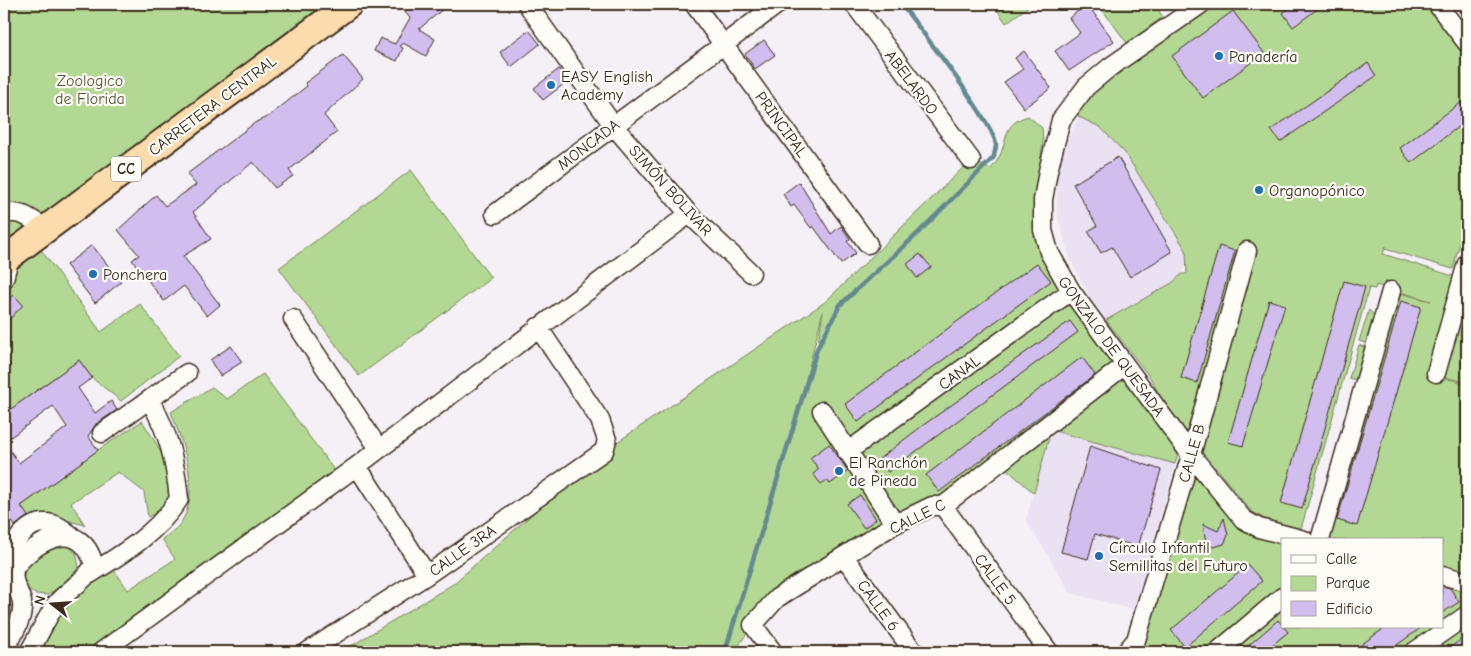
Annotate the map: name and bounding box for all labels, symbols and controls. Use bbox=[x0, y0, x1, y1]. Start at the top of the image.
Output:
street label: ABELARDO bbox=[881, 47, 941, 118]
place label: Panadería bbox=[1229, 48, 1297, 66]
marker: Panadería bbox=[1213, 50, 1225, 62]
street label: CARRETERA CENTRAL bbox=[145, 52, 280, 160]
place label: EASY English Academy bbox=[561, 68, 653, 104]
park label: Zoologico de Florida bbox=[55, 72, 125, 108]
marker: EASY English Academy bbox=[545, 79, 557, 91]
street label: PRINCIPAL bbox=[751, 88, 811, 161]
street label: MONCADA bbox=[554, 116, 623, 174]
street label: SIMÓN BOLIVAR bbox=[625, 141, 717, 240]
road number: CC bbox=[111, 156, 141, 182]
place label: Organopónico bbox=[1269, 182, 1365, 200]
marker: Organopónico bbox=[1253, 184, 1265, 196]
place label: Ponchera bbox=[103, 266, 167, 284]
marker: Ponchera bbox=[87, 268, 99, 280]
street label: GONZALO DE QUESADA bbox=[1054, 273, 1168, 420]
street label: CANAL bbox=[935, 352, 984, 394]
street label: CALLE B bbox=[1175, 422, 1209, 485]
place label: El Ranchón de Pineda bbox=[849, 454, 928, 490]
marker: El Ranchón de Pineda bbox=[833, 465, 845, 477]
street label: CALLE C bbox=[887, 496, 948, 538]
street label: CALLE 3RA bbox=[426, 521, 499, 580]
legend bbox=[1281, 538, 1444, 628]
place label: Círculo Infantil Semillitas del Futuro bbox=[1109, 539, 1248, 575]
marker: Círculo Infantil Semillitas del Futuro bbox=[1093, 550, 1105, 562]
text: Calle bbox=[1326, 550, 1358, 568]
street label: CALLE 5 bbox=[971, 551, 1020, 609]
text: Parque bbox=[1326, 574, 1371, 592]
street label: CALLE 6 bbox=[854, 577, 903, 635]
north arrow bbox=[28, 578, 78, 628]
text: N bbox=[31, 593, 50, 607]
text: Edificio bbox=[1326, 600, 1373, 618]

